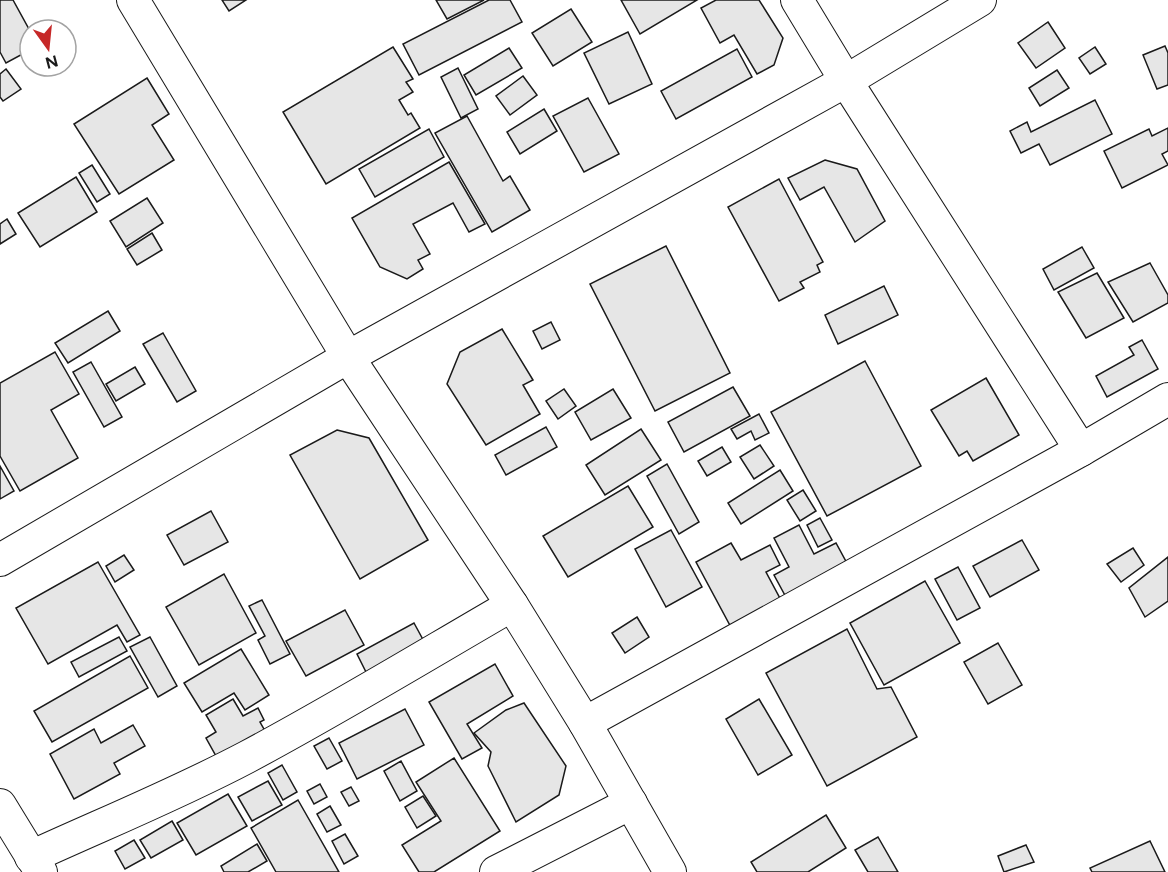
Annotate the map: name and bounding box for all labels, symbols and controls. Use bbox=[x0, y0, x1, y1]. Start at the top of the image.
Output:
north arrow bbox=[18, 18, 78, 78]
text: N bbox=[43, 51, 60, 73]

